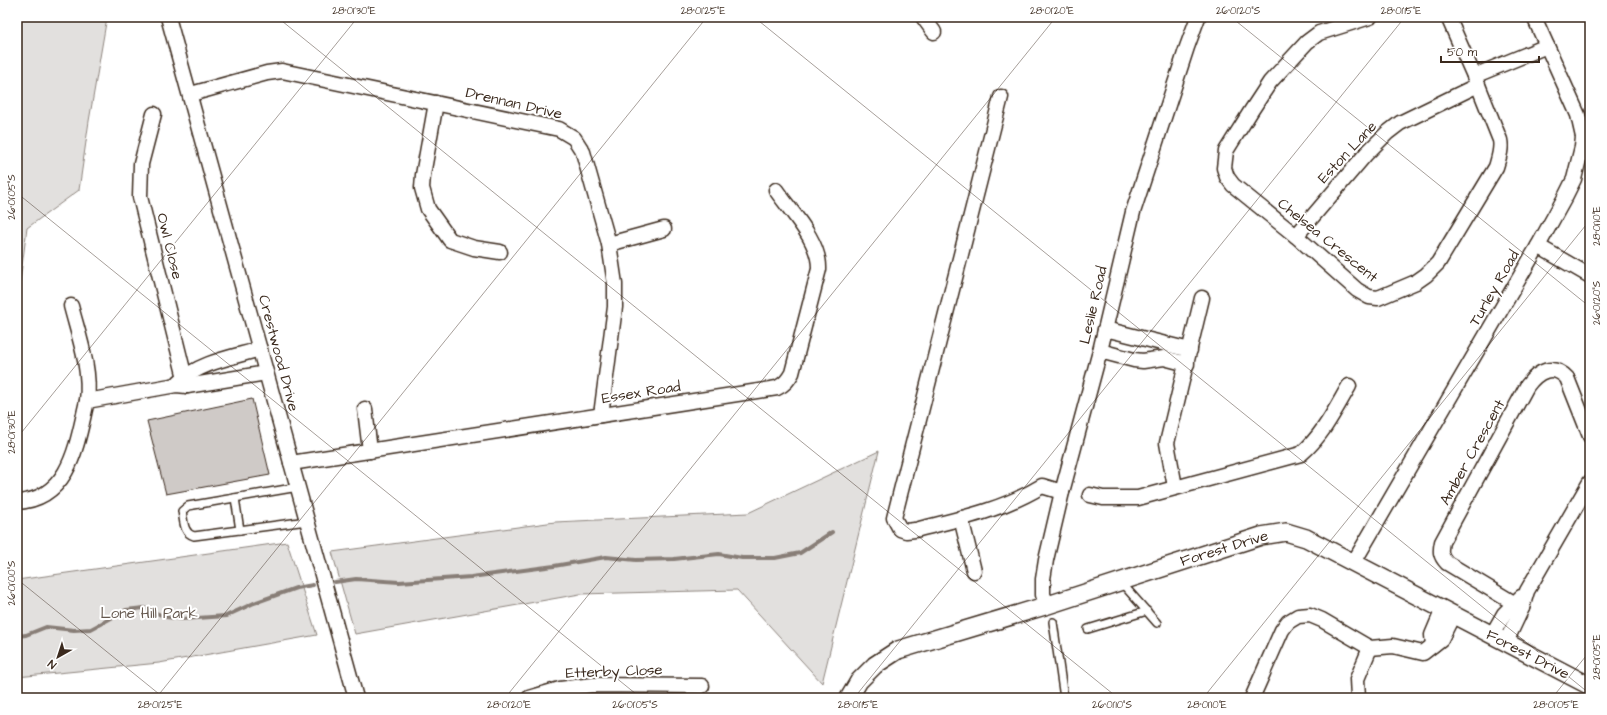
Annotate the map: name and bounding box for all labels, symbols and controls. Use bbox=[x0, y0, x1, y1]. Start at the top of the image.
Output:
text: 28°01'30"E bbox=[332, 4, 376, 18]
text: 28°01'25"E bbox=[681, 4, 725, 18]
text: 28°01'20"E bbox=[1030, 4, 1074, 18]
text: 26°01'20"S bbox=[1216, 4, 1261, 18]
text: 28°01'15"E bbox=[1381, 4, 1421, 18]
scale bar bbox=[1441, 38, 1539, 64]
text: 50 m bbox=[1447, 44, 1478, 61]
street label: Drennan Drive bbox=[464, 82, 564, 125]
street label: Eston Lane bbox=[1313, 117, 1382, 188]
text: 26°01'05"S bbox=[5, 174, 19, 220]
street label: Chelsea Crescent bbox=[1273, 193, 1382, 287]
text: 28°01'10"E bbox=[1590, 206, 1604, 246]
street label: Owl Close bbox=[151, 211, 188, 281]
street label: Turley Road bbox=[1464, 246, 1526, 331]
street label: Leslie Road bbox=[1074, 264, 1113, 346]
text: 26°01'20"S bbox=[1590, 280, 1604, 325]
street label: Crestwood Drive bbox=[253, 293, 304, 414]
street label: Essex Road bbox=[600, 376, 682, 409]
street label: Amber Crescent bbox=[1435, 396, 1510, 509]
text: 28°01'30"E bbox=[5, 410, 19, 454]
street label: Forest Drive bbox=[1178, 525, 1271, 572]
text: 26°01'00"S bbox=[5, 560, 19, 605]
park label: Lone Hill Park bbox=[100, 603, 198, 624]
street label: Forest Drive bbox=[1482, 624, 1573, 684]
text: 28°01'05"E bbox=[1590, 634, 1604, 680]
north arrow bbox=[38, 637, 78, 677]
text: N bbox=[45, 656, 59, 672]
street label: Etterby Close bbox=[565, 659, 663, 685]
text: 28°01'25"E bbox=[138, 698, 182, 712]
text: 28°01'20"E bbox=[487, 698, 531, 712]
text: 26°01'05"S bbox=[612, 698, 658, 712]
text: 28°01'15"E bbox=[838, 698, 878, 712]
text: 26°01'10"S bbox=[1092, 698, 1132, 712]
text: 28°01'10"E bbox=[1187, 698, 1227, 712]
text: 28°01'05"E bbox=[1533, 698, 1579, 712]

